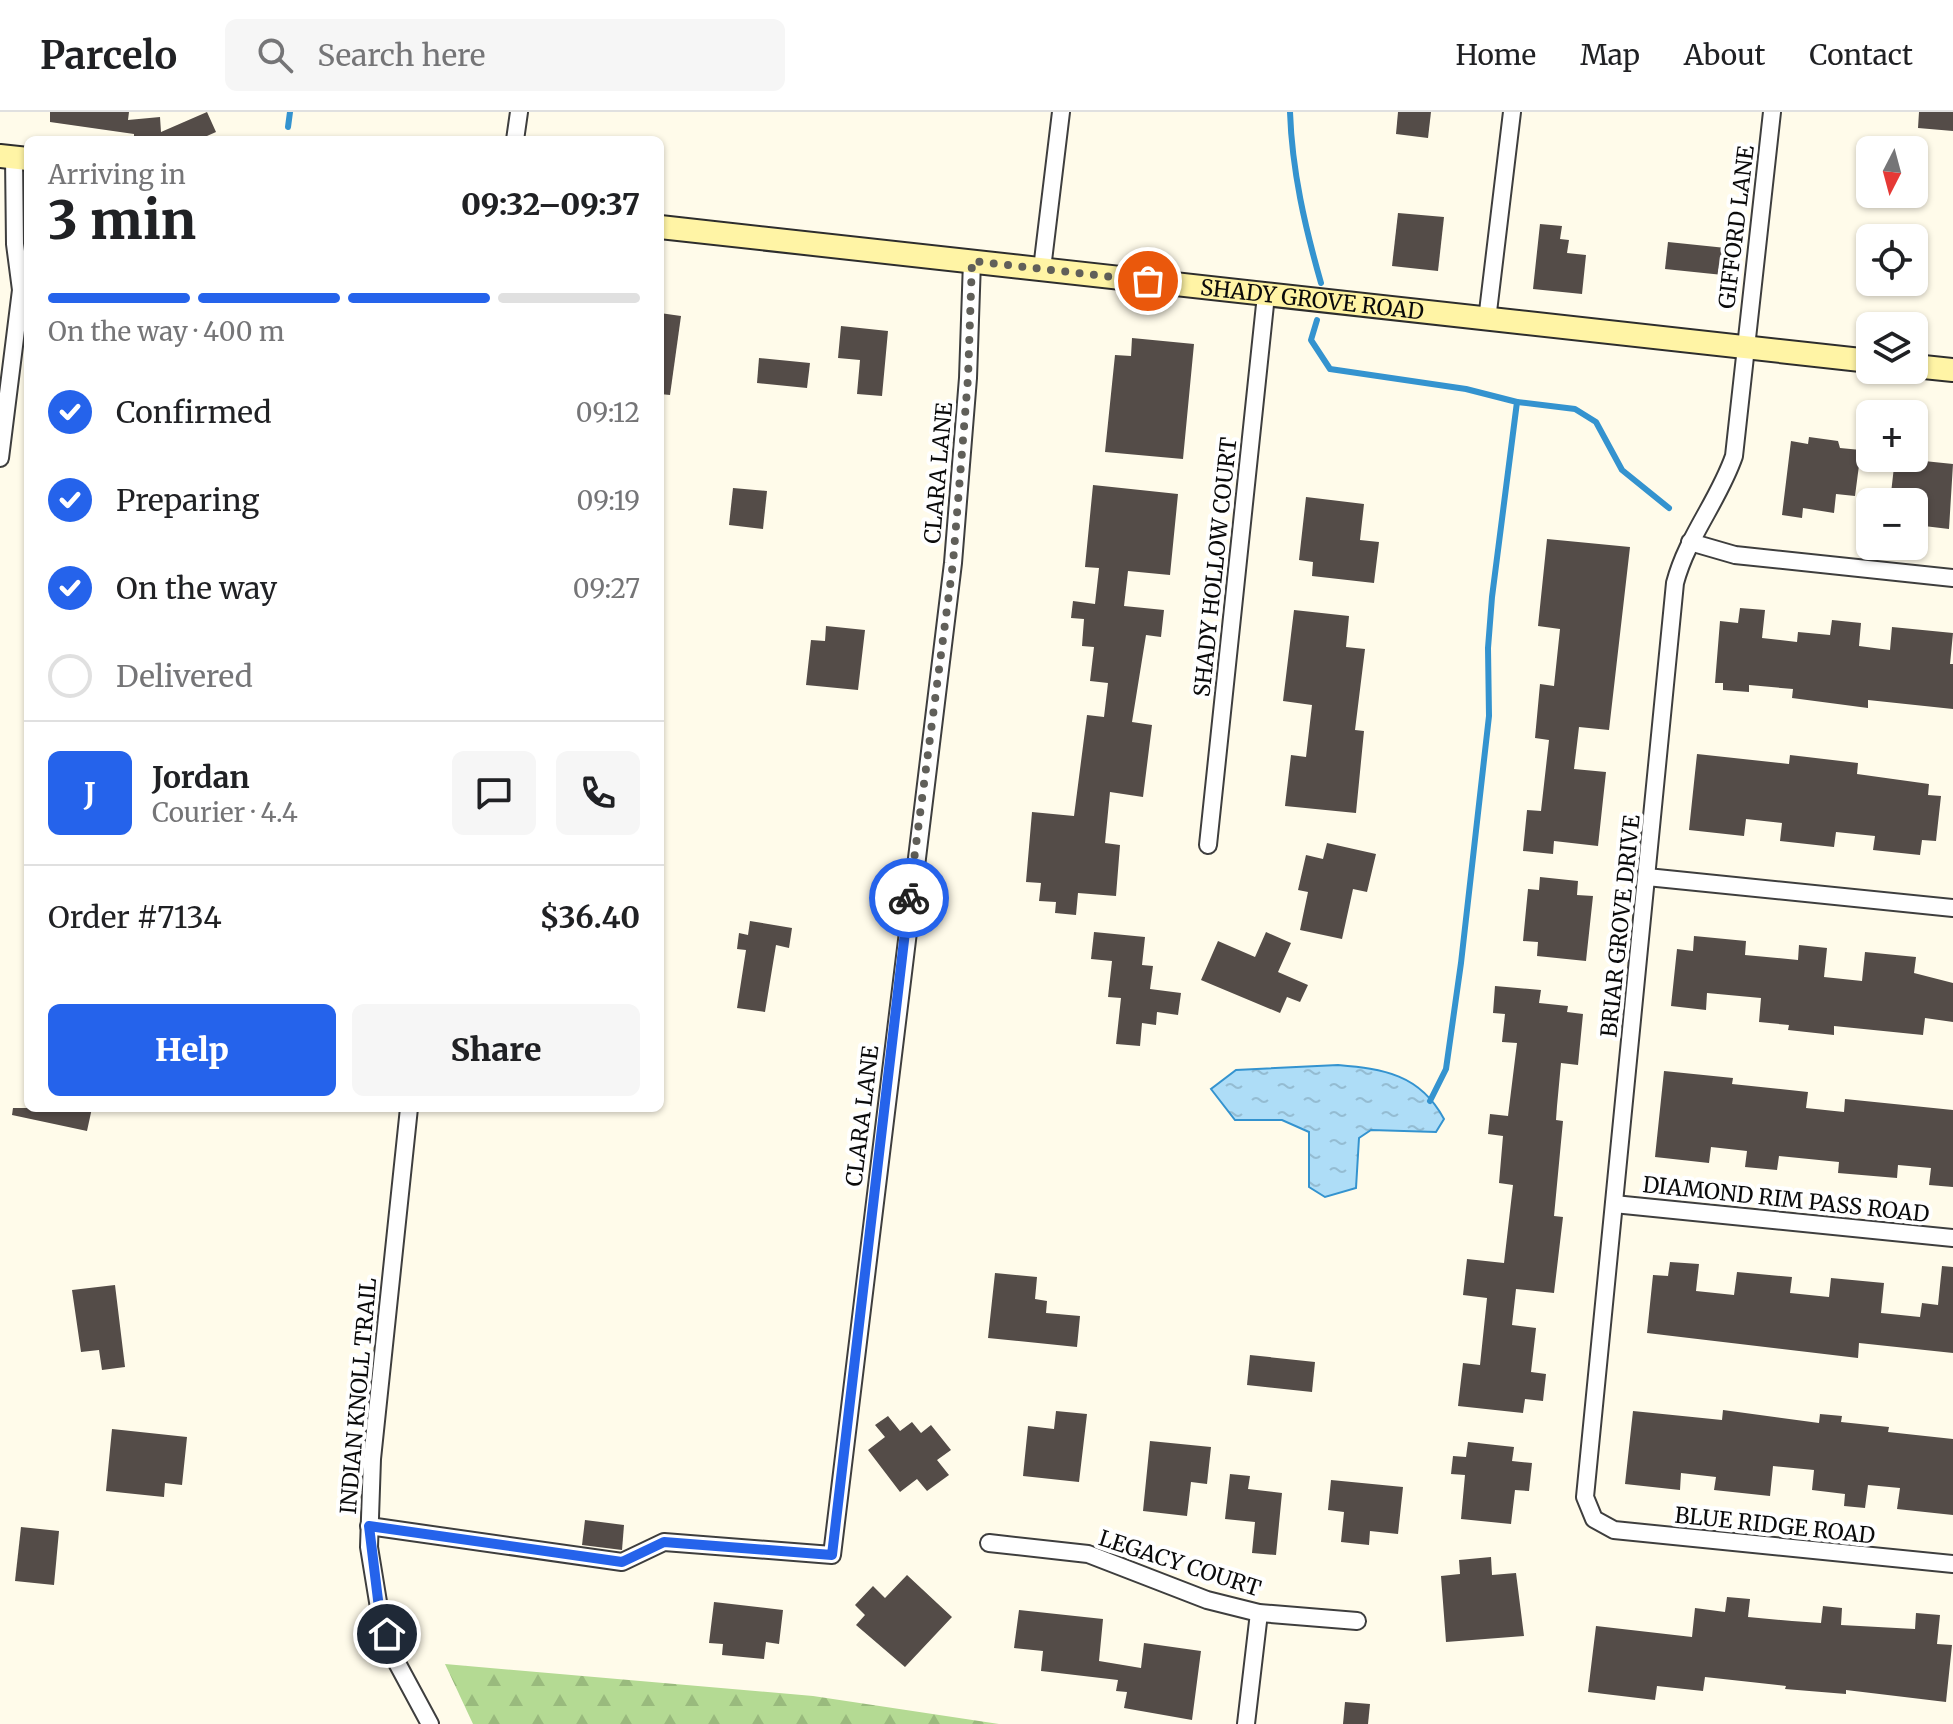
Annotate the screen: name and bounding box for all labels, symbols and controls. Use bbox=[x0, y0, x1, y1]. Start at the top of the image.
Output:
search box bbox=[225, 19, 785, 91]
text: Parcelo bbox=[40, 32, 177, 79]
icon: search bbox=[253, 33, 297, 77]
text: Search here bbox=[317, 36, 485, 74]
text: Home bbox=[1455, 37, 1536, 73]
text: Map bbox=[1580, 37, 1640, 73]
text: About bbox=[1684, 37, 1765, 73]
text: Contact bbox=[1809, 37, 1913, 73]
north arrow bbox=[1856, 136, 1928, 208]
map controls bbox=[1856, 136, 1928, 560]
street label: GIFFORD LANE bbox=[1712, 144, 1760, 310]
text: Arriving in bbox=[48, 158, 186, 191]
text: 09:32–09:37 bbox=[461, 185, 640, 223]
text: 3 min bbox=[48, 188, 196, 253]
button: locate bbox=[1856, 224, 1928, 296]
pin bbox=[1114, 247, 1182, 315]
icon: bag bbox=[1126, 259, 1170, 303]
street label: SHADY GROVE ROAD bbox=[1199, 273, 1425, 325]
button: layers bbox=[1856, 312, 1928, 384]
text: On the way · 400 m bbox=[48, 315, 284, 348]
icon: check bbox=[48, 390, 92, 434]
text: Confirmed bbox=[116, 393, 271, 431]
text: 09:12 bbox=[576, 396, 640, 429]
button: + bbox=[1856, 400, 1928, 472]
street label: CLARA LANE bbox=[918, 401, 958, 545]
street label: SHADY HOLLOW COURT bbox=[1187, 436, 1243, 698]
icon: check bbox=[48, 478, 92, 522]
text: Preparing bbox=[116, 481, 259, 519]
text: 09:19 bbox=[576, 484, 640, 517]
button: − bbox=[1856, 488, 1928, 560]
icon: check bbox=[48, 566, 92, 610]
text: On the way bbox=[116, 569, 277, 607]
text: 09:27 bbox=[573, 572, 640, 605]
text: Delivered bbox=[116, 657, 253, 695]
button: chat bbox=[452, 751, 536, 835]
button: phone bbox=[556, 751, 640, 835]
text: Jordan bbox=[152, 758, 250, 796]
text: J bbox=[84, 774, 96, 812]
text: Courier · 4.4 bbox=[152, 796, 298, 829]
street label: BRIAR GROVE DRIVE bbox=[1594, 813, 1646, 1039]
courier bbox=[869, 858, 949, 938]
icon: bike bbox=[887, 876, 931, 920]
text: Order #7134 bbox=[48, 898, 222, 936]
text: $36.40 bbox=[540, 898, 640, 936]
button: Help bbox=[48, 1004, 336, 1096]
button: Share bbox=[352, 1004, 640, 1096]
street label: CLARA LANE bbox=[839, 1044, 885, 1188]
street label: DIAMOND RIM PASS ROAD bbox=[1641, 1170, 1931, 1228]
street label: INDIAN KNOLL TRAIL bbox=[334, 1276, 382, 1515]
street label: BLUE RIDGE ROAD bbox=[1673, 1501, 1877, 1549]
street label: LEGACY COURT bbox=[1095, 1524, 1265, 1602]
pin bbox=[353, 1600, 421, 1668]
icon: home bbox=[365, 1612, 409, 1656]

